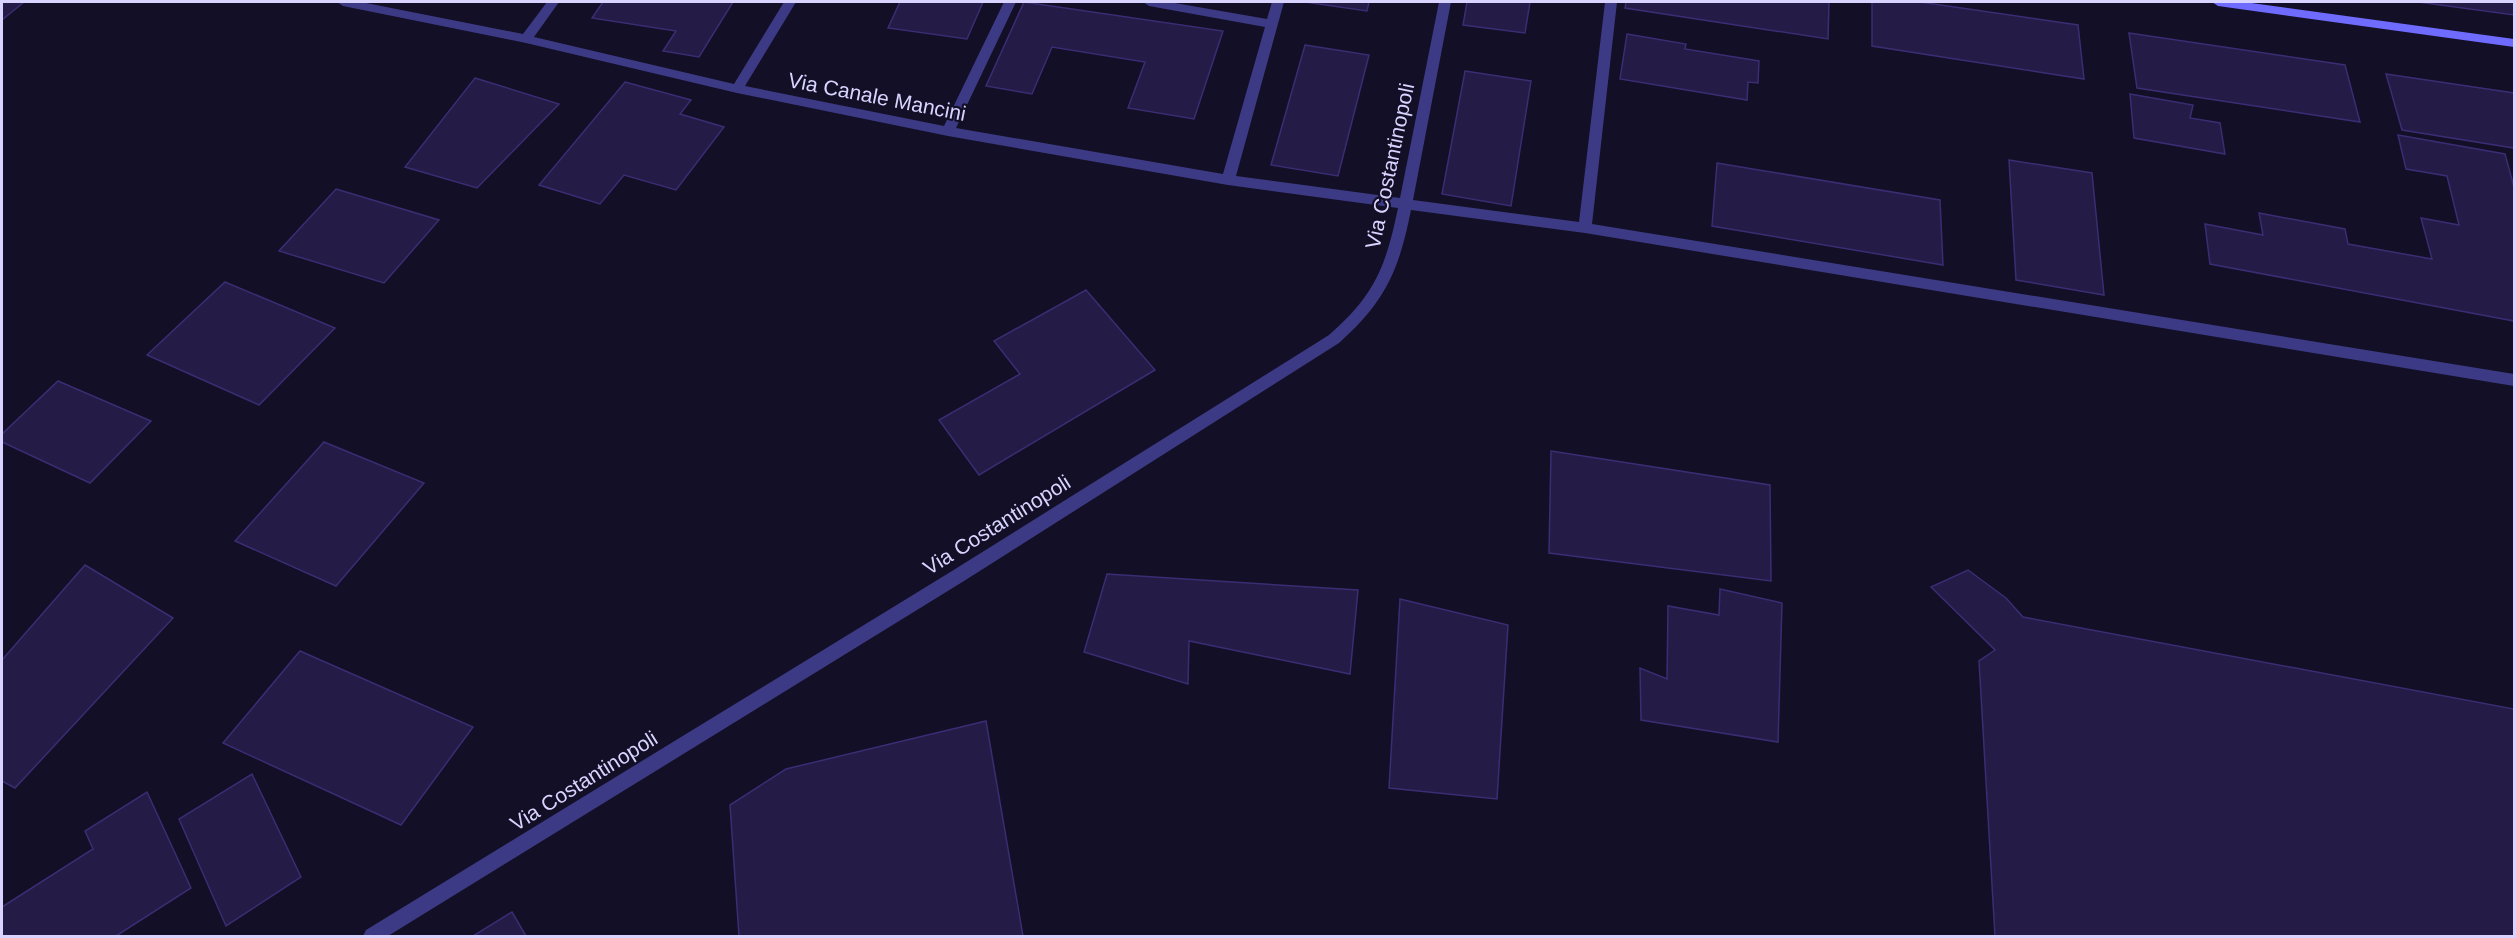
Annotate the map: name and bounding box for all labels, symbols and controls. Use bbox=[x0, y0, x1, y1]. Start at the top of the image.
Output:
street label: Via Canale Mancini bbox=[786, 68, 968, 125]
street label: Via Costantinopoli bbox=[1361, 81, 1418, 251]
street label: Via Costantinopoli bbox=[919, 470, 1074, 579]
street label: Via Costantinopoli bbox=[506, 726, 661, 835]

